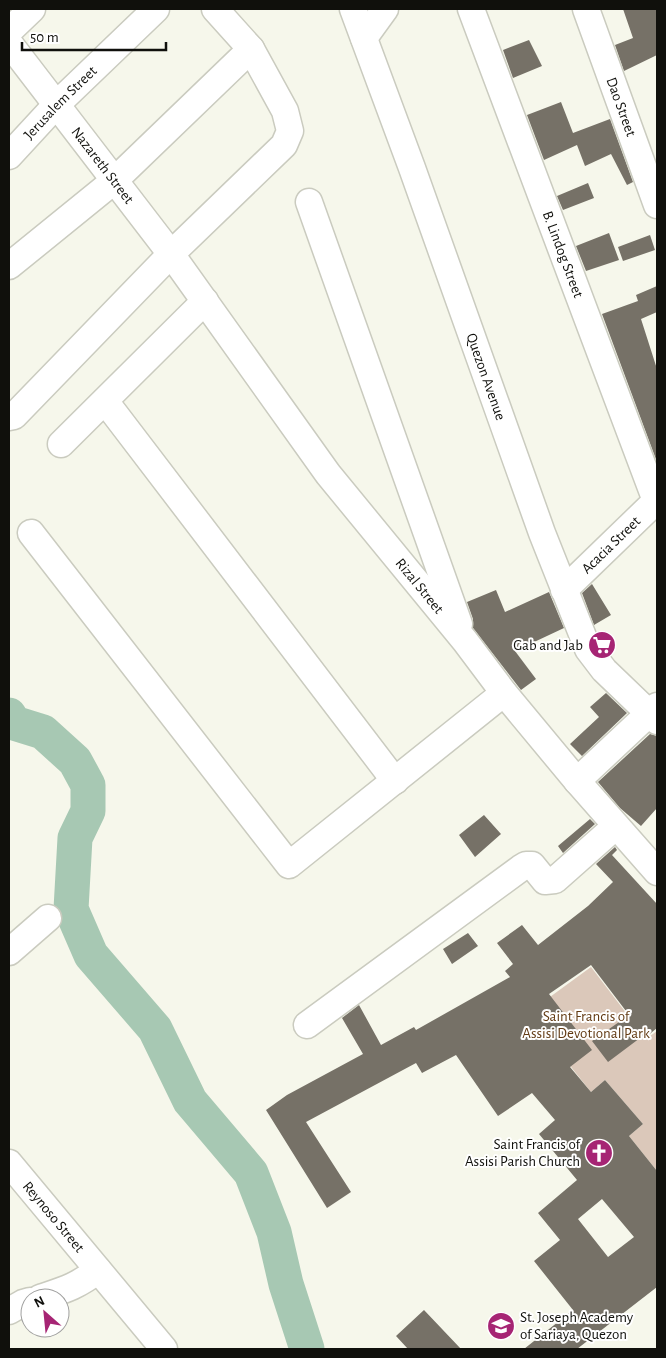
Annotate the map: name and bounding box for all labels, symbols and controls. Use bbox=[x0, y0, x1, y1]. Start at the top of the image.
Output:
scale bar bbox=[22, 20, 166, 52]
text: 50 m bbox=[30, 30, 59, 45]
street label: Jerusalem Street bbox=[21, 63, 100, 143]
street label: Dao Street bbox=[603, 75, 639, 139]
street label: Nazareth Street bbox=[68, 124, 137, 207]
street label: B. Lindog Street bbox=[540, 209, 586, 300]
street label: Quezon Avenue bbox=[463, 331, 508, 422]
street label: Acacia Street bbox=[579, 513, 643, 577]
street label: Rizal Street bbox=[392, 556, 446, 617]
supermarket icon: Gab and Jab bbox=[587, 630, 617, 660]
place label: Gab and Jab bbox=[513, 638, 583, 653]
park label: Saint Francis of Assisi Devotional Park bbox=[522, 1009, 650, 1041]
place label: Saint Francis of Assisi Parish Church bbox=[465, 1137, 581, 1169]
church icon: Saint Francis of Assisi Parish Church bbox=[584, 1138, 614, 1168]
street label: Reynoso Street bbox=[20, 1179, 87, 1255]
north arrow bbox=[20, 1288, 70, 1338]
text: N bbox=[32, 1294, 47, 1311]
place label: St. Joseph Academy of Sariaya, Quezon bbox=[520, 1310, 634, 1342]
school or university icon: St. Joseph Academy of Sariaya, Quezon bbox=[486, 1311, 516, 1341]

